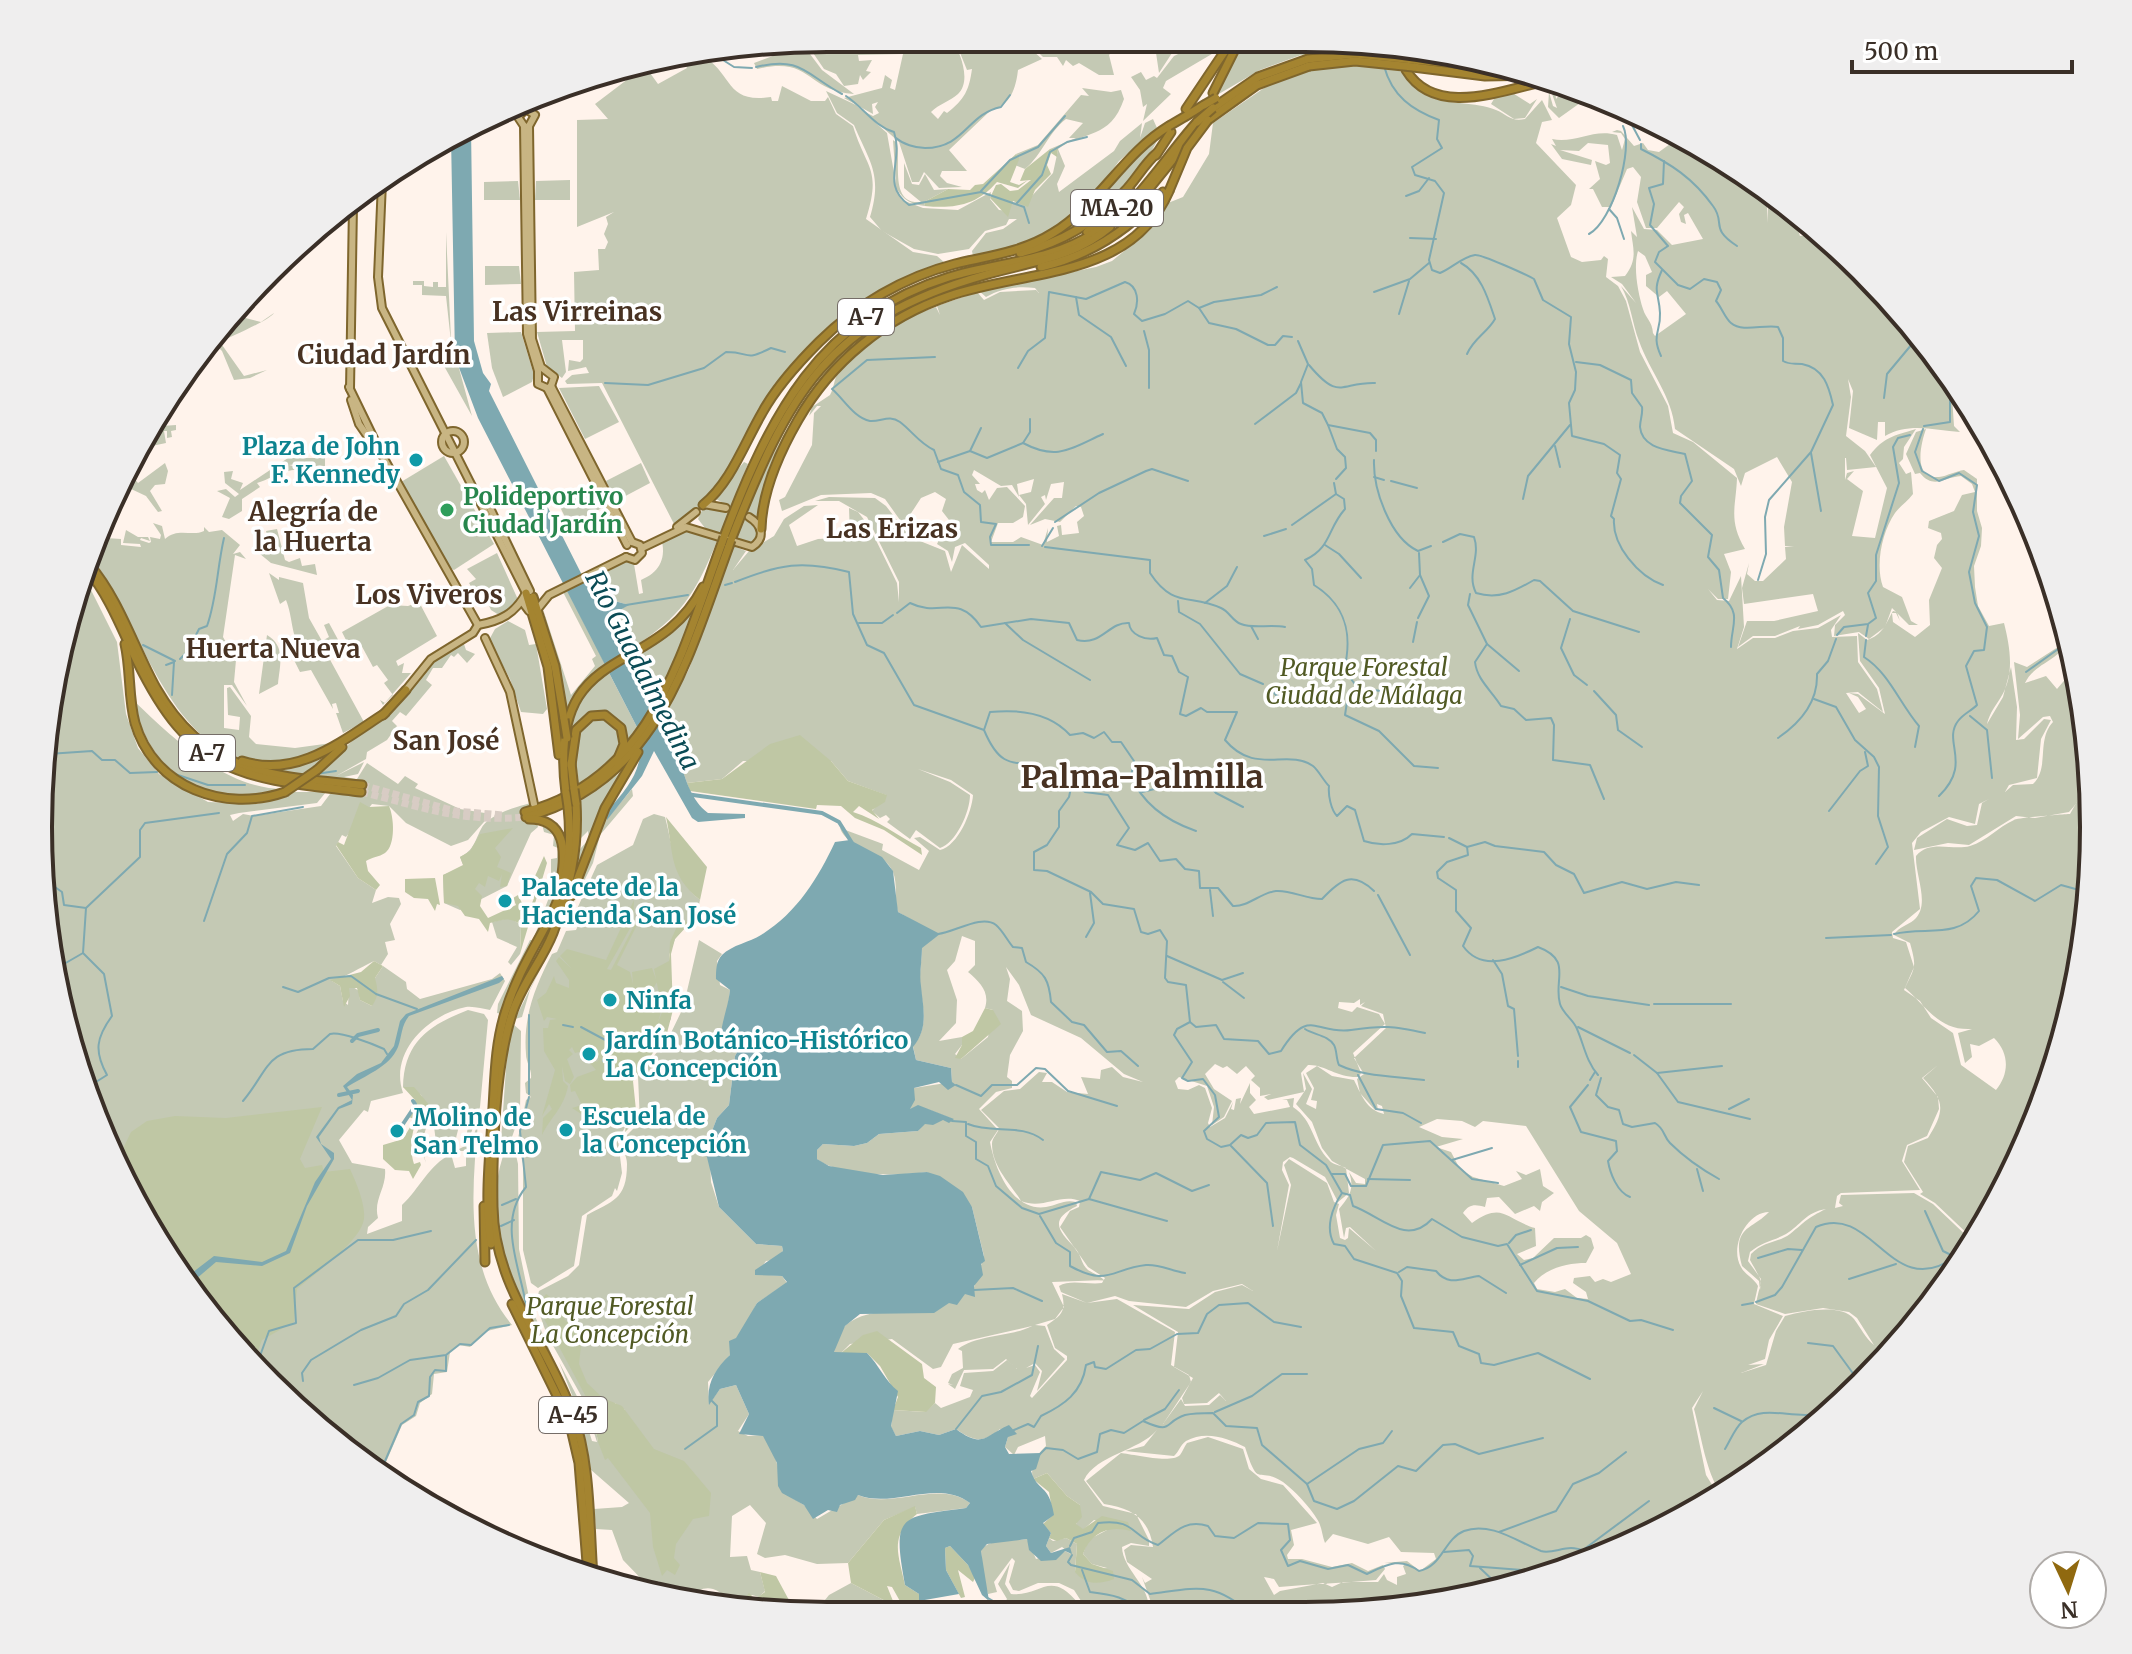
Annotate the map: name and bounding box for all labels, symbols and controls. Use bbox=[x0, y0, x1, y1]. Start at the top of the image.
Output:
scale bar bbox=[1852, 24, 2072, 74]
text: 500 m bbox=[1864, 36, 1938, 67]
road number: MA-20 bbox=[1071, 190, 1163, 226]
district label: Las Virreinas bbox=[492, 295, 662, 328]
road number: A-7 bbox=[838, 299, 894, 335]
district label: Ciudad Jardín bbox=[298, 338, 471, 371]
place label: Plaza de John F. Kennedy bbox=[242, 431, 401, 490]
marker: Plaza de John F. Kennedy bbox=[407, 451, 425, 469]
place label: Polideportivo Ciudad Jardín bbox=[463, 481, 623, 540]
district label: Alegría de la Huerta bbox=[247, 495, 378, 558]
marker: Polideportivo Ciudad Jardín bbox=[438, 501, 456, 519]
district label: Las Erizas bbox=[826, 512, 958, 545]
water label: Río Guadalmedina bbox=[579, 565, 707, 775]
district label: Los Viveros bbox=[355, 578, 503, 611]
district label: Huerta Nueva bbox=[185, 632, 361, 665]
park label: Parque Forestal Ciudad de Málaga bbox=[1265, 652, 1463, 711]
district label: San José bbox=[393, 724, 499, 757]
road number: A-7 bbox=[179, 735, 235, 771]
district label: Palma-Palmilla bbox=[1020, 757, 1264, 797]
place label: Palacete de la Hacienda San José bbox=[521, 872, 736, 931]
marker: Palacete de la Hacienda San José bbox=[496, 892, 514, 910]
place label: Ninfa bbox=[626, 985, 692, 1016]
marker: Ninfa bbox=[601, 991, 619, 1009]
place label: Jardín Botánico-Histórico La Concepción bbox=[604, 1025, 908, 1084]
marker: Jardín Botánico-Histórico La Concepción bbox=[580, 1045, 598, 1063]
place label: Escuela de la Concepción bbox=[582, 1101, 747, 1160]
place label: Molino de San Telmo bbox=[413, 1102, 539, 1161]
marker: Escuela de la Concepción bbox=[557, 1121, 575, 1139]
marker: Molino de San Telmo bbox=[388, 1122, 406, 1140]
park label: Parque Forestal La Concepción bbox=[526, 1291, 694, 1350]
road number: A-45 bbox=[539, 1397, 607, 1433]
north arrow bbox=[2028, 1550, 2108, 1630]
text: N bbox=[2059, 1595, 2079, 1625]

